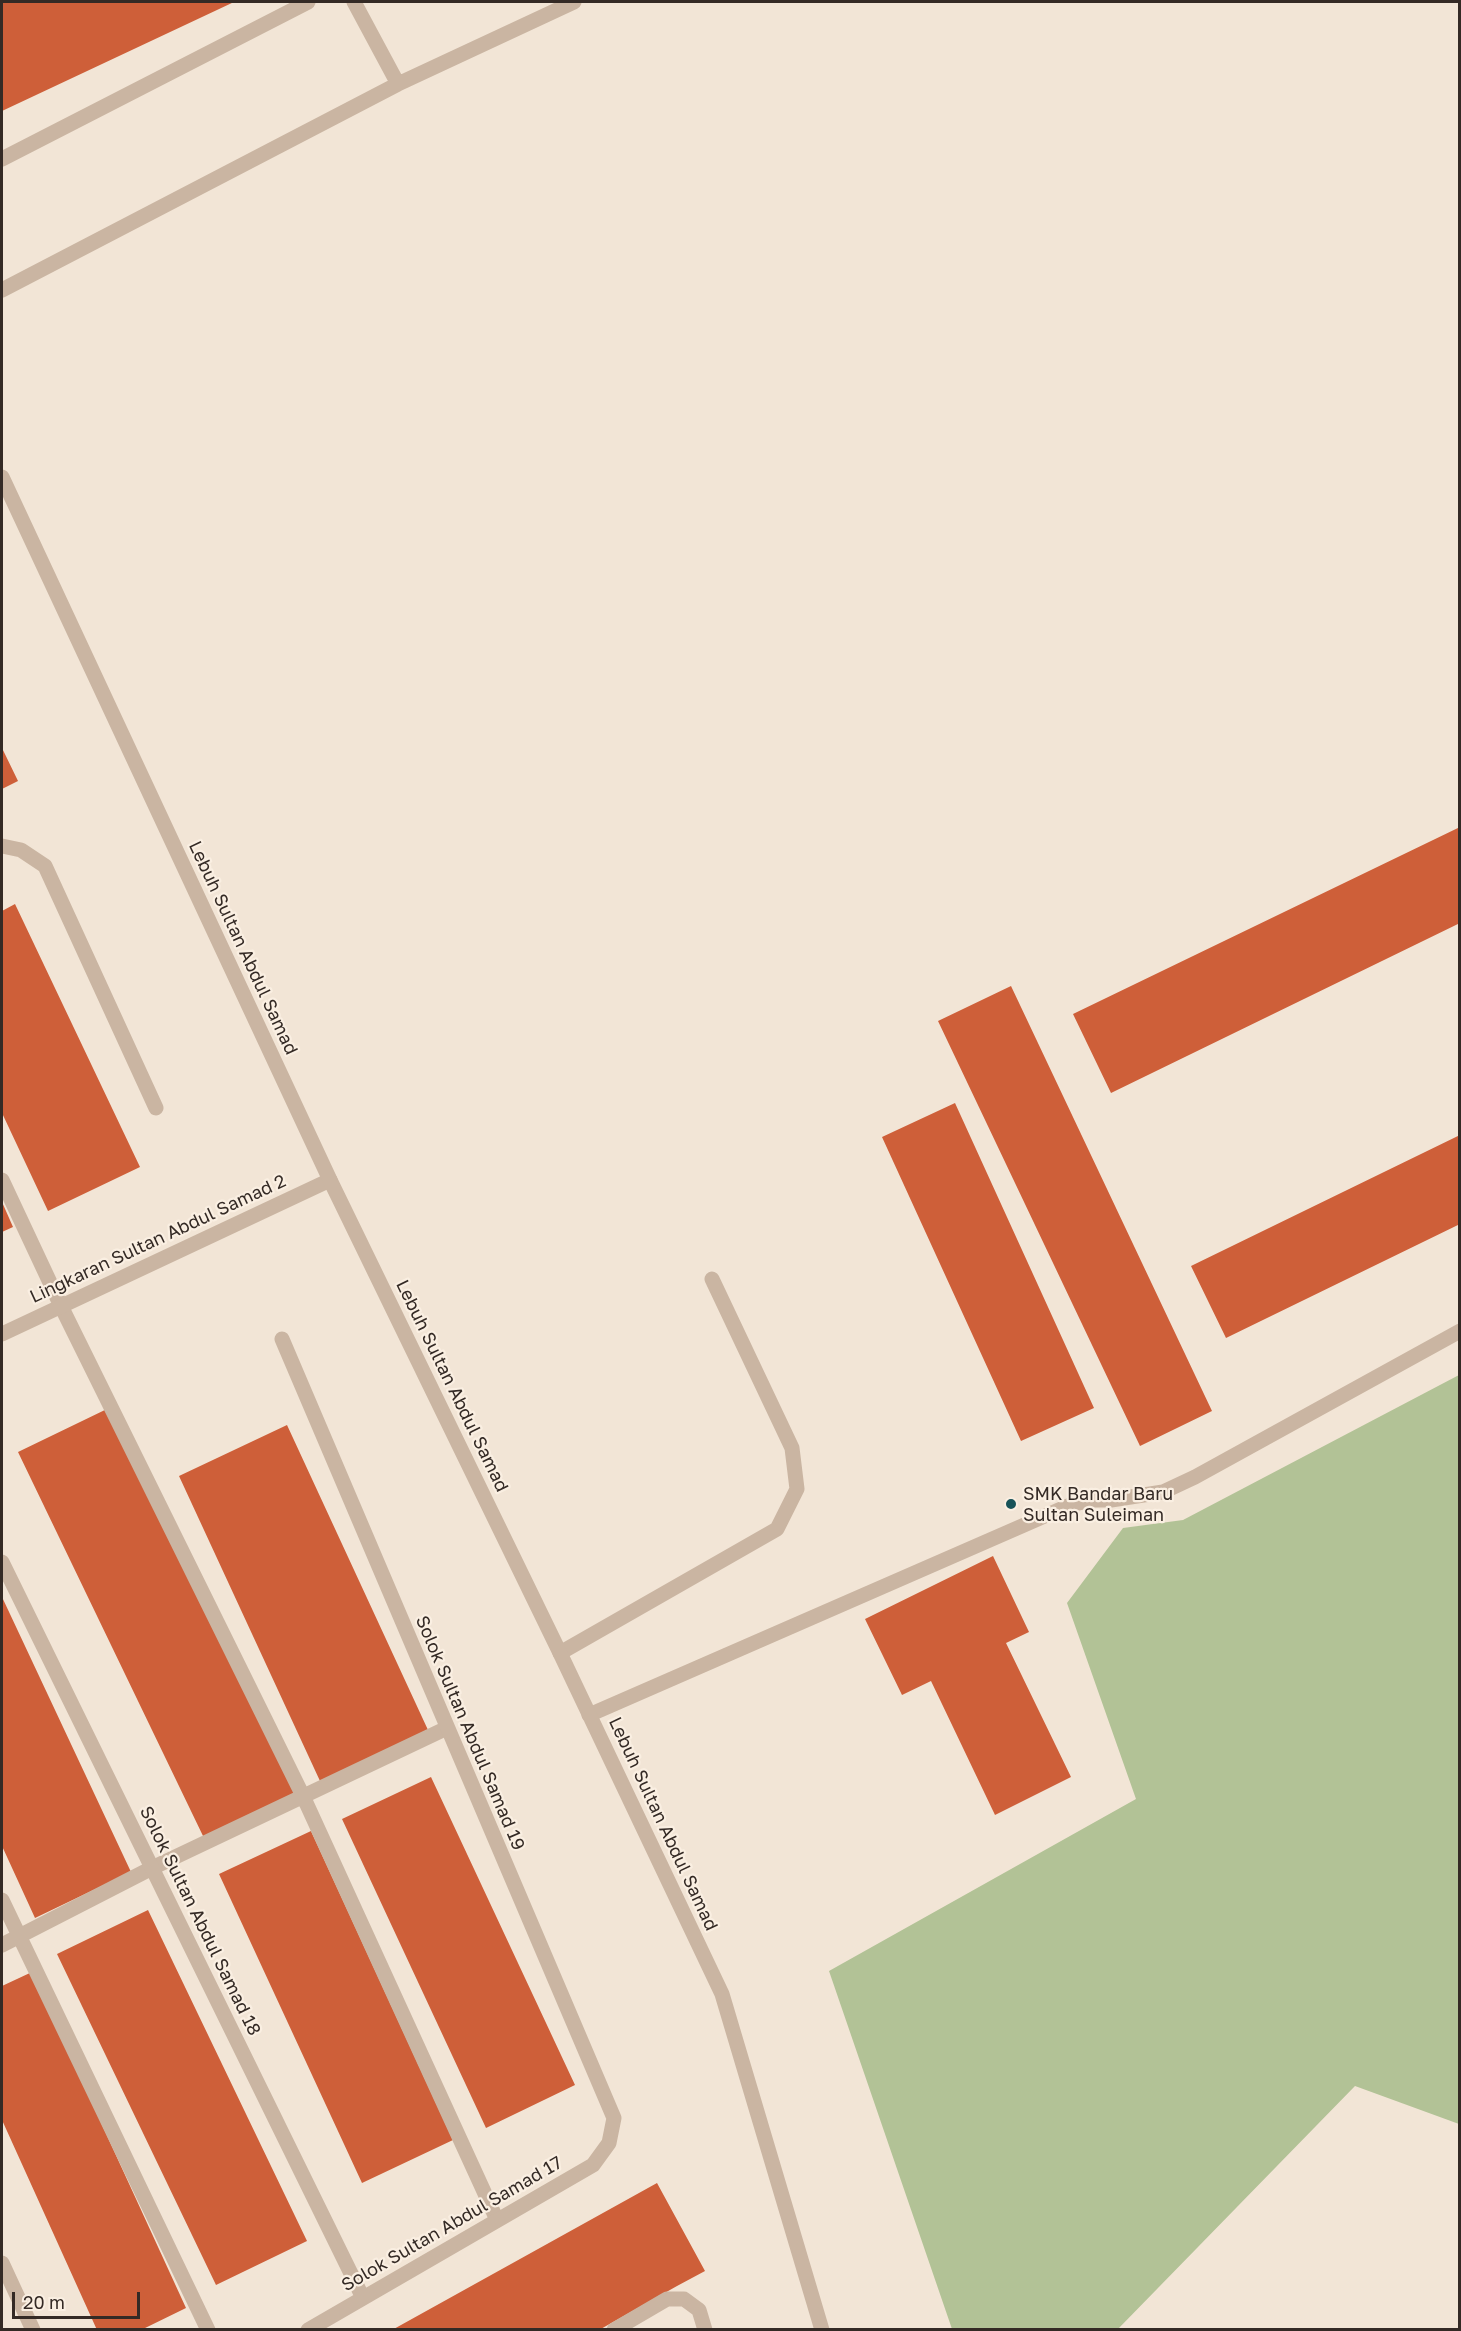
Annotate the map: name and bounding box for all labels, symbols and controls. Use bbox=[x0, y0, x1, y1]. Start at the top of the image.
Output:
street label: Lebuh Sultan Abdul Samad bbox=[184, 838, 302, 1058]
street label: Lingkaran Sultan Abdul Samad 2 bbox=[27, 1170, 289, 1308]
street label: Lebuh Sultan Abdul Samad bbox=[391, 1277, 513, 1495]
place label: SMK Bandar Baru Sultan Suleiman bbox=[1023, 1483, 1173, 1526]
marker: SMK Bandar Baru Sultan Suleiman bbox=[1004, 1497, 1018, 1511]
street label: Solok Sultan Abdul Samad 19 bbox=[411, 1613, 529, 1853]
street label: Lebuh Sultan Abdul Samad bbox=[604, 1714, 722, 1934]
street label: Solok Sultan Abdul Samad 18 bbox=[135, 1803, 265, 2039]
street label: Solok Sultan Abdul Samad 17 bbox=[338, 2152, 566, 2296]
scale bar bbox=[15, 2280, 142, 2318]
text: 20 m bbox=[23, 2291, 65, 2313]

